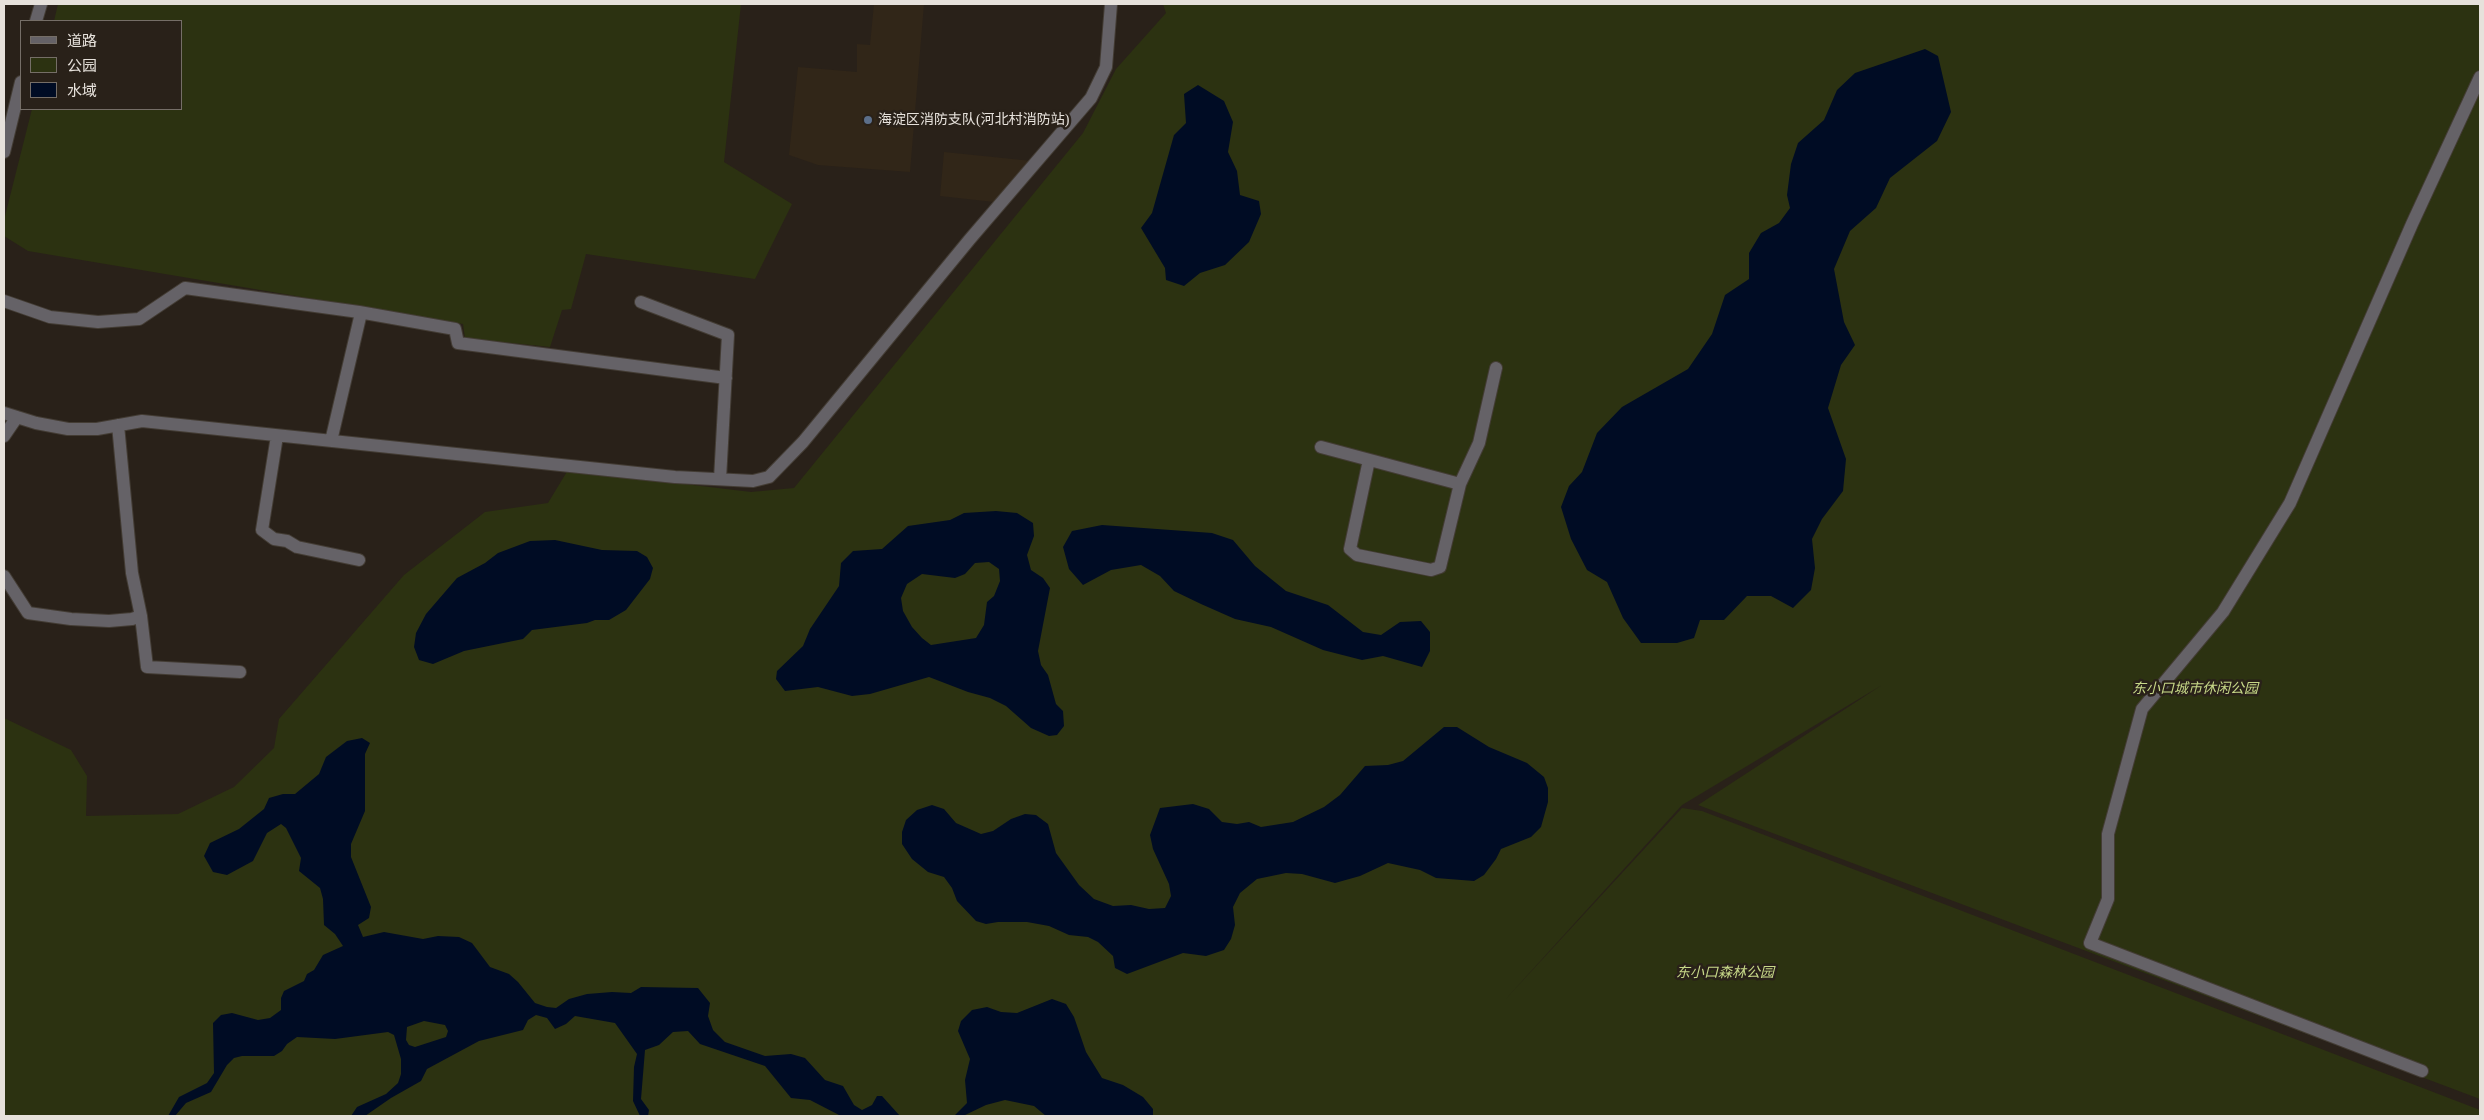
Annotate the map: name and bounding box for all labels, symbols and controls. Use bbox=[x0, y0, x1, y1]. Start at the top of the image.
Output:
legend bbox=[20, 20, 182, 110]
text: 道路 bbox=[67, 33, 97, 49]
text: 公园 bbox=[67, 58, 97, 74]
text: 水域 bbox=[67, 83, 97, 99]
place label: 海淀区消防支队(河北村消防站) bbox=[878, 112, 1069, 128]
marker: 海淀区消防支队(河北村消防站) bbox=[862, 114, 874, 126]
park label: 东小口城市休闲公园 bbox=[2132, 681, 2258, 697]
park label: 东小口森林公园 bbox=[1676, 965, 1774, 981]

